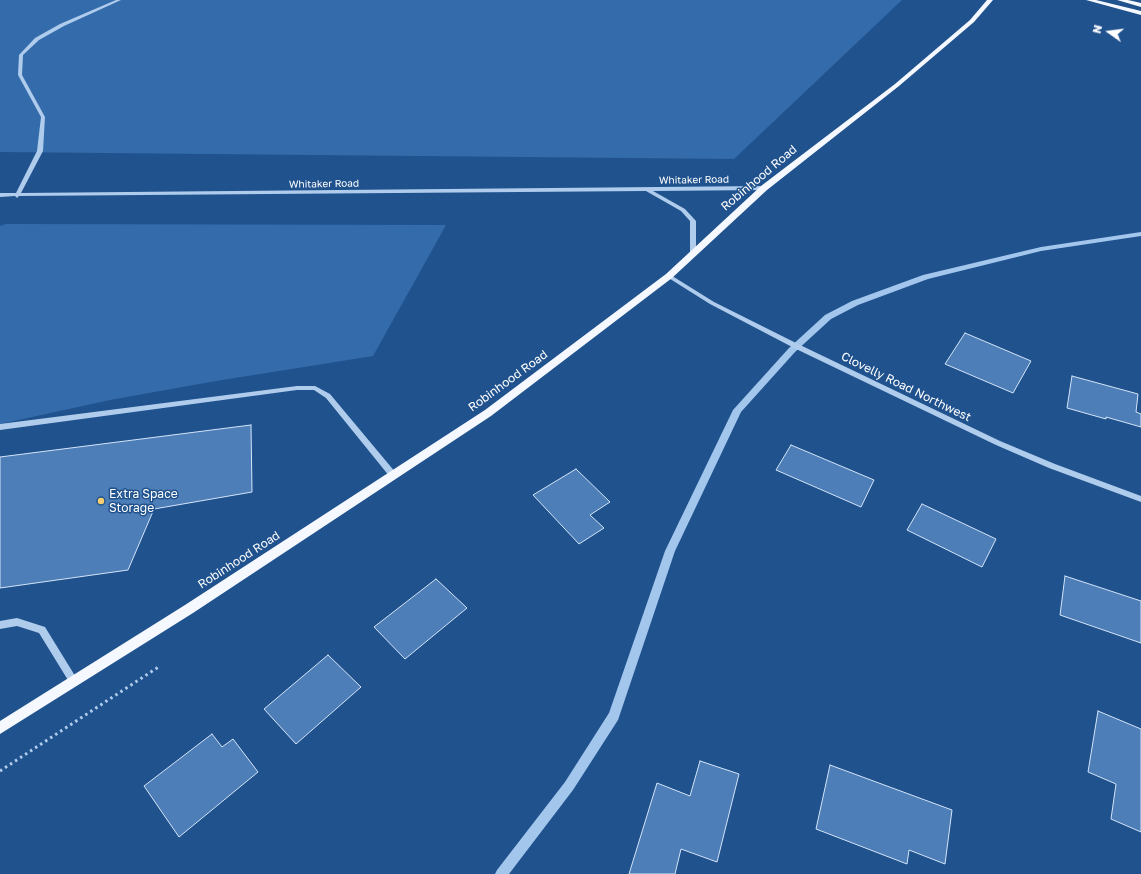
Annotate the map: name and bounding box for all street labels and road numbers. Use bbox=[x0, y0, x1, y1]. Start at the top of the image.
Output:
street label: Robinhood Road bbox=[718, 142, 800, 214]
street label: Whitaker Road bbox=[659, 173, 729, 187]
street label: Whitaker Road bbox=[289, 177, 359, 191]
street label: Robinhood Road bbox=[465, 347, 551, 415]
street label: Clovelly Road Northwest bbox=[839, 349, 973, 425]
street label: Robinhood Road bbox=[195, 528, 283, 592]

